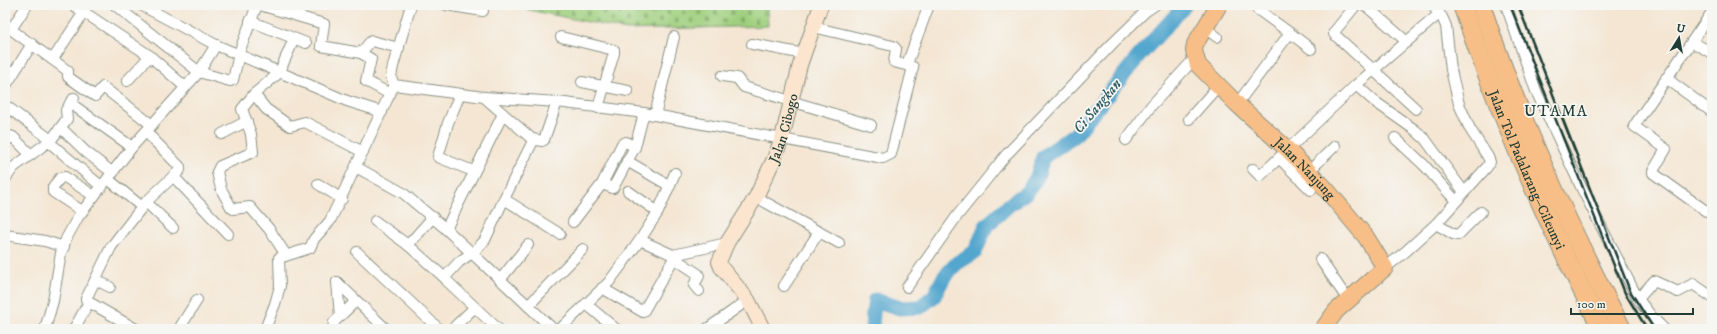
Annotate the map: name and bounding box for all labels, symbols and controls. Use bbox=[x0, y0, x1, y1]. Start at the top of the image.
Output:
north arrow bbox=[1659, 18, 1699, 58]
text: U bbox=[1675, 21, 1687, 37]
water label: Ci Sangkan bbox=[1069, 75, 1126, 137]
street label: Jalan Tol Padalarang–Cileunyi bbox=[1483, 86, 1569, 253]
street label: Jalan Cibogo bbox=[764, 92, 803, 168]
district label: UTAMA bbox=[1524, 101, 1588, 121]
street label: Jalan Nanjung bbox=[1268, 132, 1339, 204]
scale bar bbox=[1571, 290, 1693, 316]
text: 100 m bbox=[1577, 297, 1606, 312]

